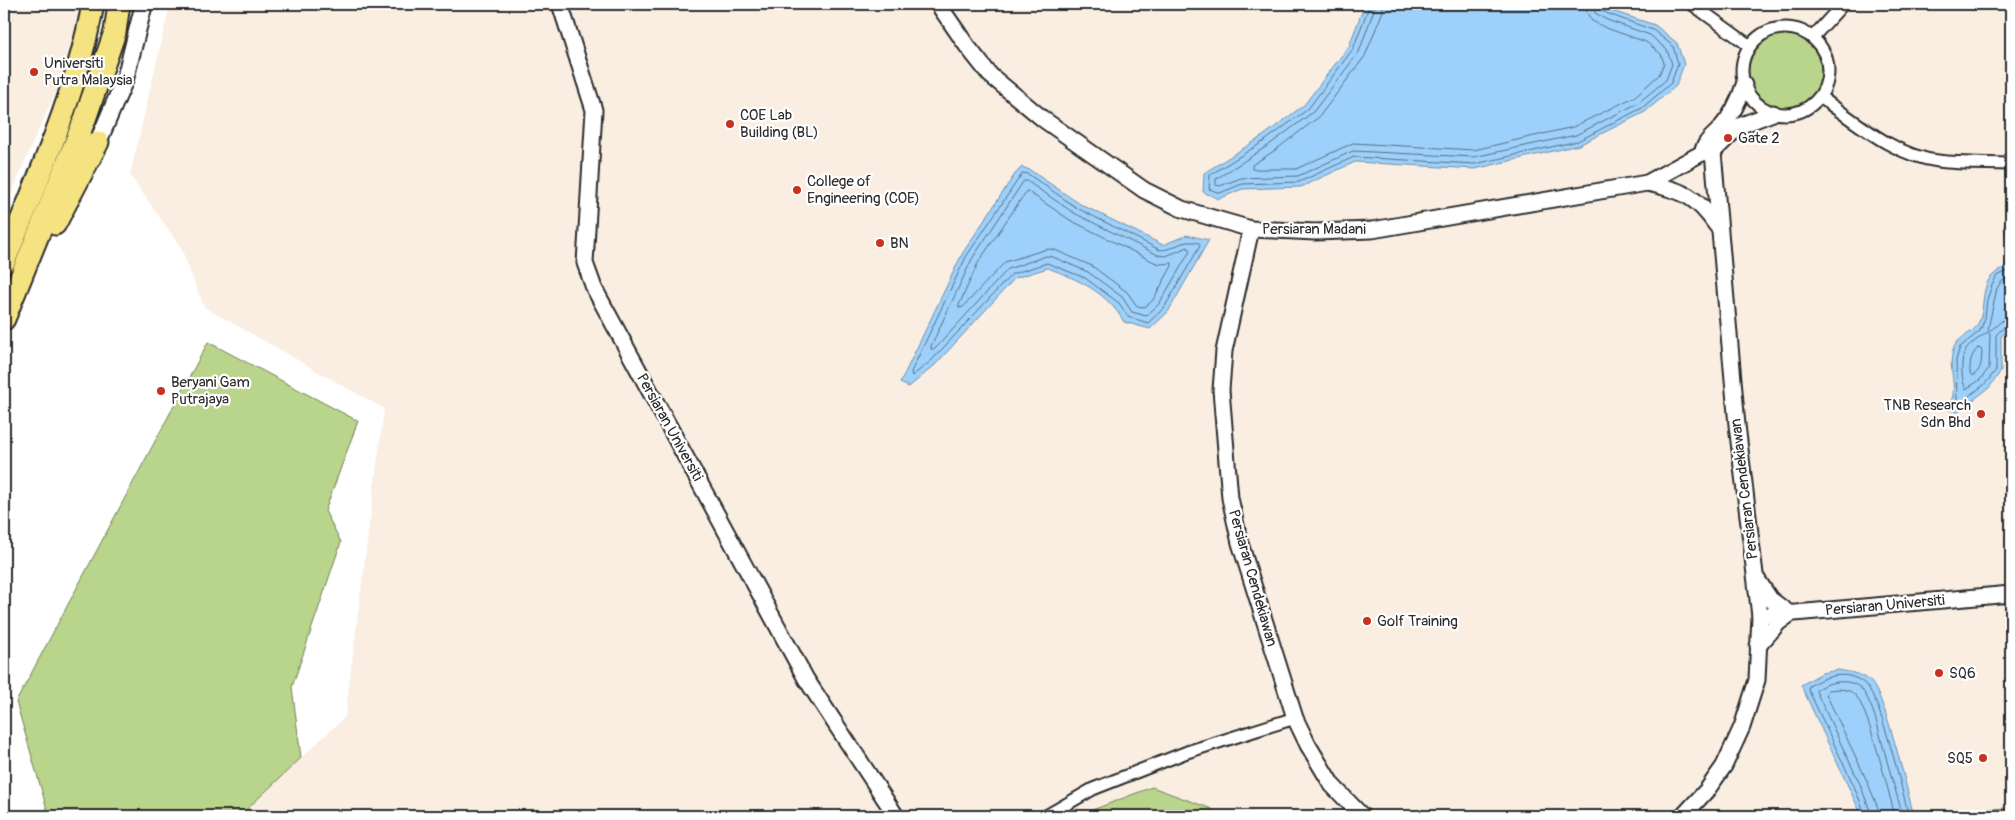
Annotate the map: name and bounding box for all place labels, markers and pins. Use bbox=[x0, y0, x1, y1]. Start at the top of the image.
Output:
place label: Universiti Putra Malaysia bbox=[44, 54, 133, 90]
marker: Universiti Putra Malaysia bbox=[28, 66, 40, 78]
place label: COE Lab Building (BL) bbox=[740, 106, 818, 142]
marker: COE Lab Building (BL) bbox=[724, 118, 736, 130]
place label: Gate 2 bbox=[1738, 129, 1780, 148]
marker: Gate 2 bbox=[1722, 132, 1734, 144]
place label: College of Engineering (COE) bbox=[807, 172, 920, 208]
marker: College of Engineering (COE) bbox=[791, 184, 803, 196]
place label: BN bbox=[890, 234, 909, 253]
marker: BN bbox=[874, 237, 886, 249]
place label: Beryani Gam Putrajaya bbox=[171, 373, 250, 409]
marker: Beryani Gam Putrajaya bbox=[155, 385, 167, 397]
place label: TNB Research Sdn Bhd bbox=[1884, 396, 1971, 432]
marker: TNB Research Sdn Bhd bbox=[1975, 408, 1987, 420]
place label: Golf Training bbox=[1377, 612, 1458, 631]
marker: Golf Training bbox=[1361, 615, 1373, 627]
place label: SQ6 bbox=[1949, 664, 1976, 683]
marker: SQ6 bbox=[1933, 667, 1945, 679]
place label: SQ5 bbox=[1947, 749, 1973, 768]
marker: SQ5 bbox=[1977, 752, 1989, 764]

